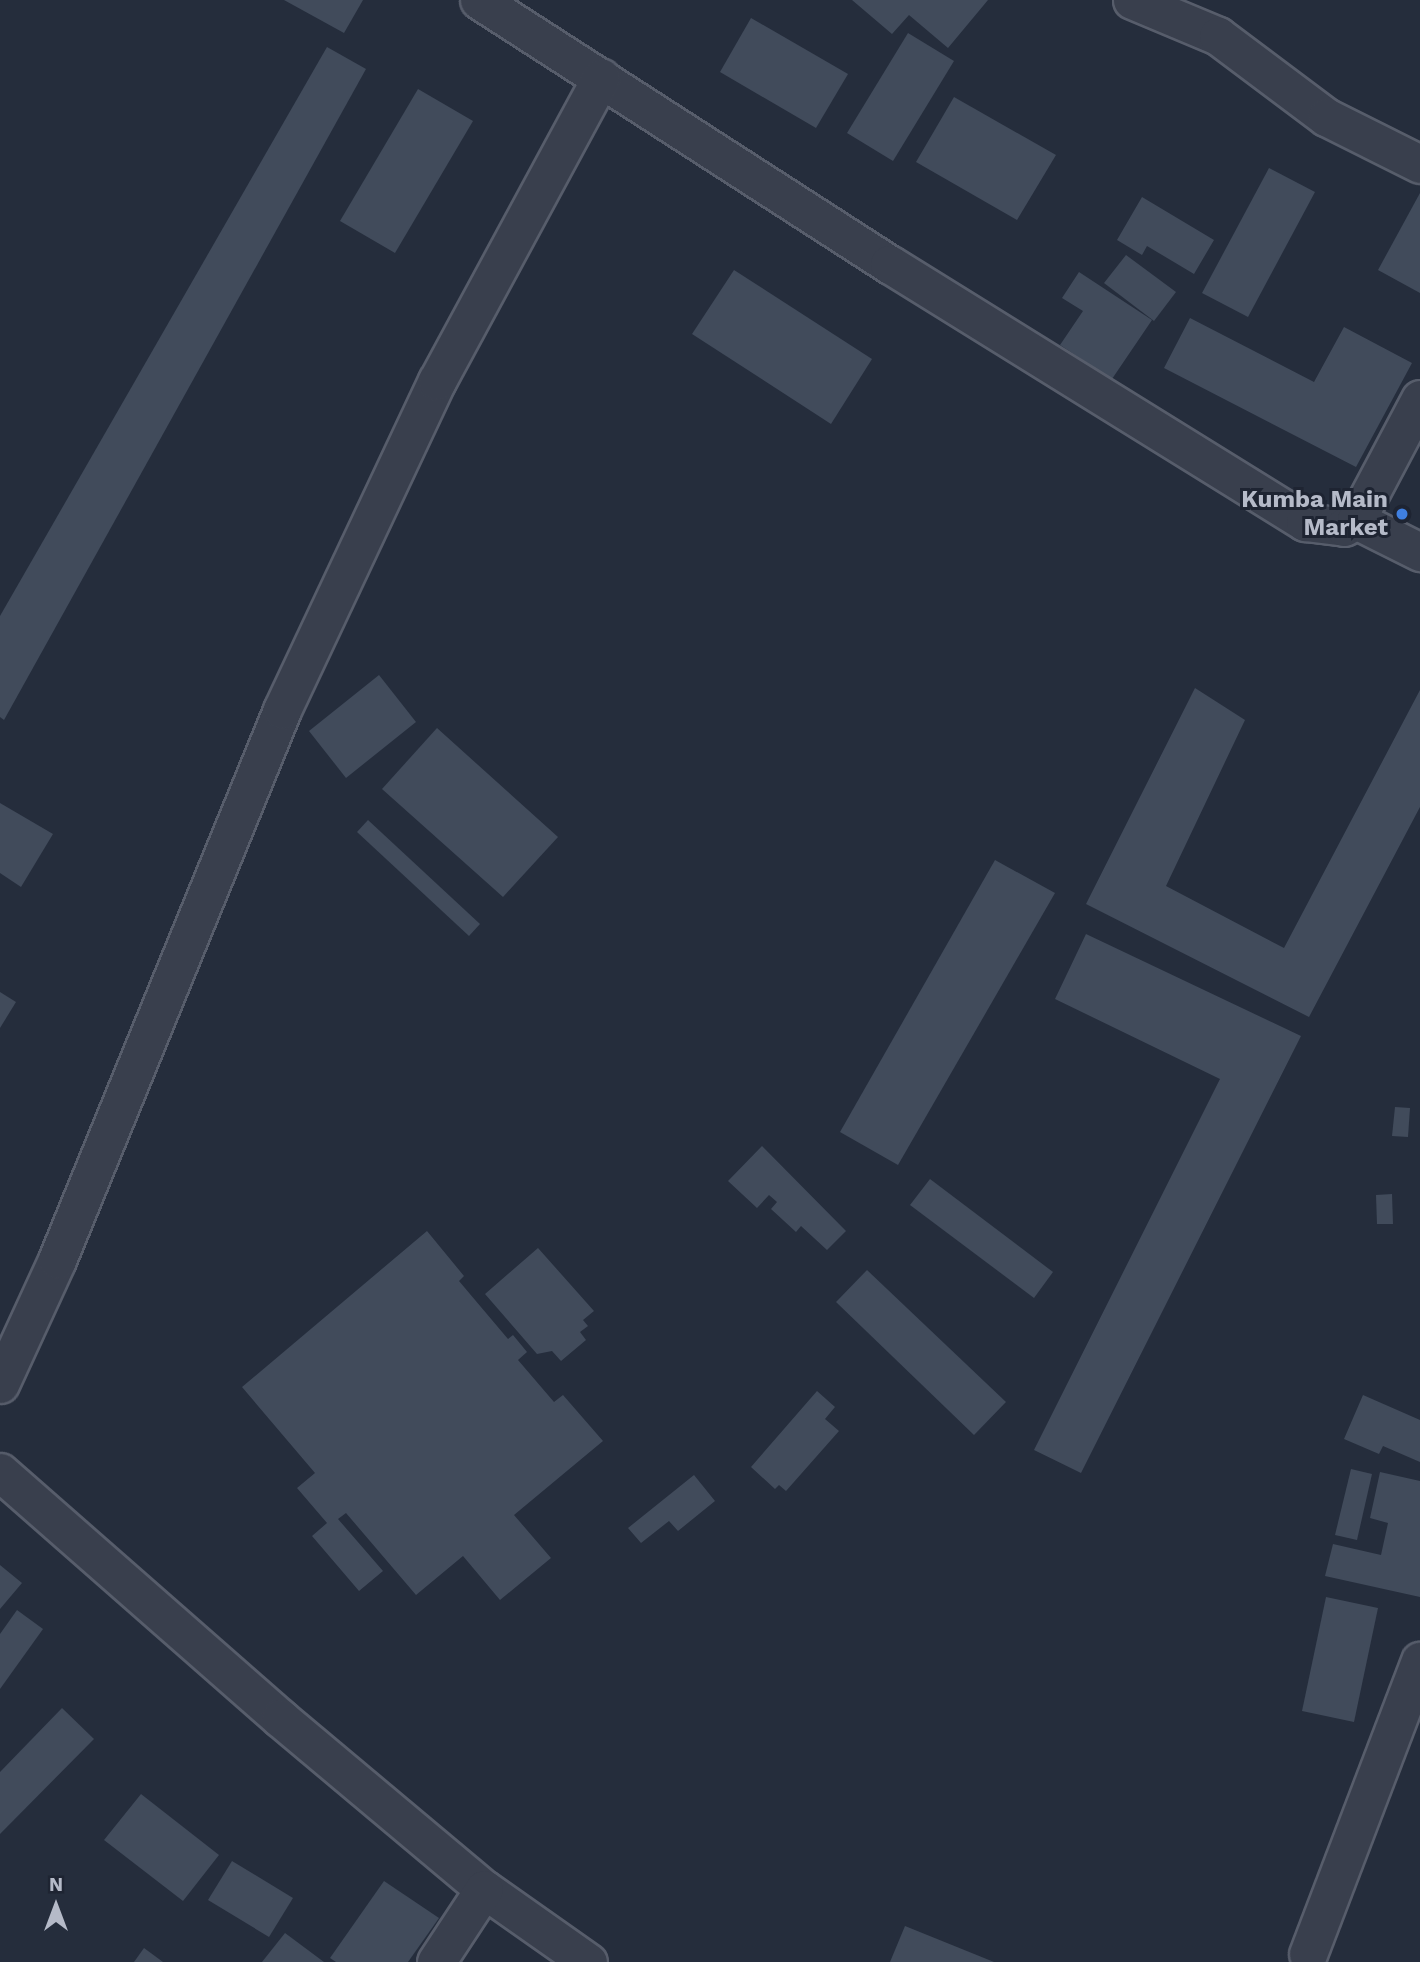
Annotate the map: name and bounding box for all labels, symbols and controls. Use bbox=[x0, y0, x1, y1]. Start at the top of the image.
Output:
place label: Kumba Main Market bbox=[1241, 486, 1388, 542]
marker: Kumba Main Market bbox=[1394, 506, 1410, 522]
north arrow bbox=[21, 1871, 91, 1941]
text: N bbox=[49, 1873, 63, 1896]

